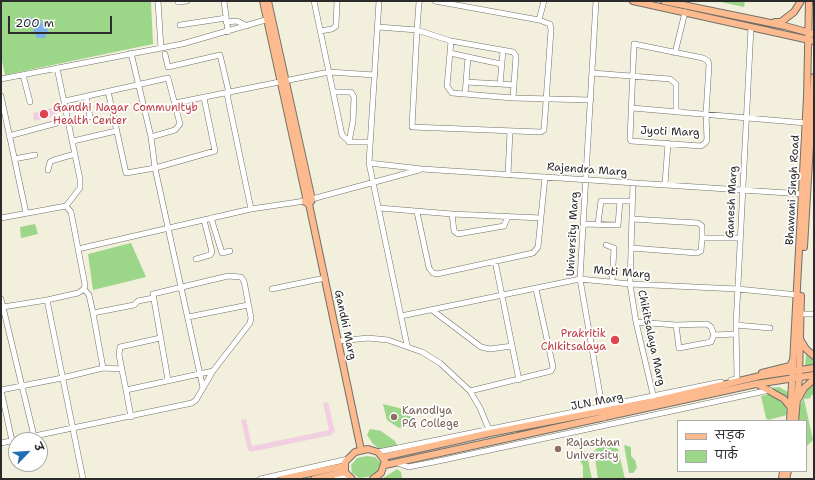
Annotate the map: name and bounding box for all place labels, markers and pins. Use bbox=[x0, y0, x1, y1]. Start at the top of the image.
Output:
place label: Gandhi Nagar Communityb Health Center bbox=[53, 101, 198, 127]
marker: Gandhi Nagar Communityb Health Center bbox=[38, 108, 50, 120]
place label: Prakritik Chikitsalaya bbox=[541, 327, 606, 353]
marker: Prakritik Chikitsalaya bbox=[609, 334, 621, 346]
place label: Kanodiya PG College bbox=[402, 404, 459, 430]
marker: Kanodiya PG College bbox=[389, 412, 399, 422]
place label: Rajasthan University bbox=[566, 436, 620, 462]
marker: Rajasthan University bbox=[553, 444, 563, 454]

